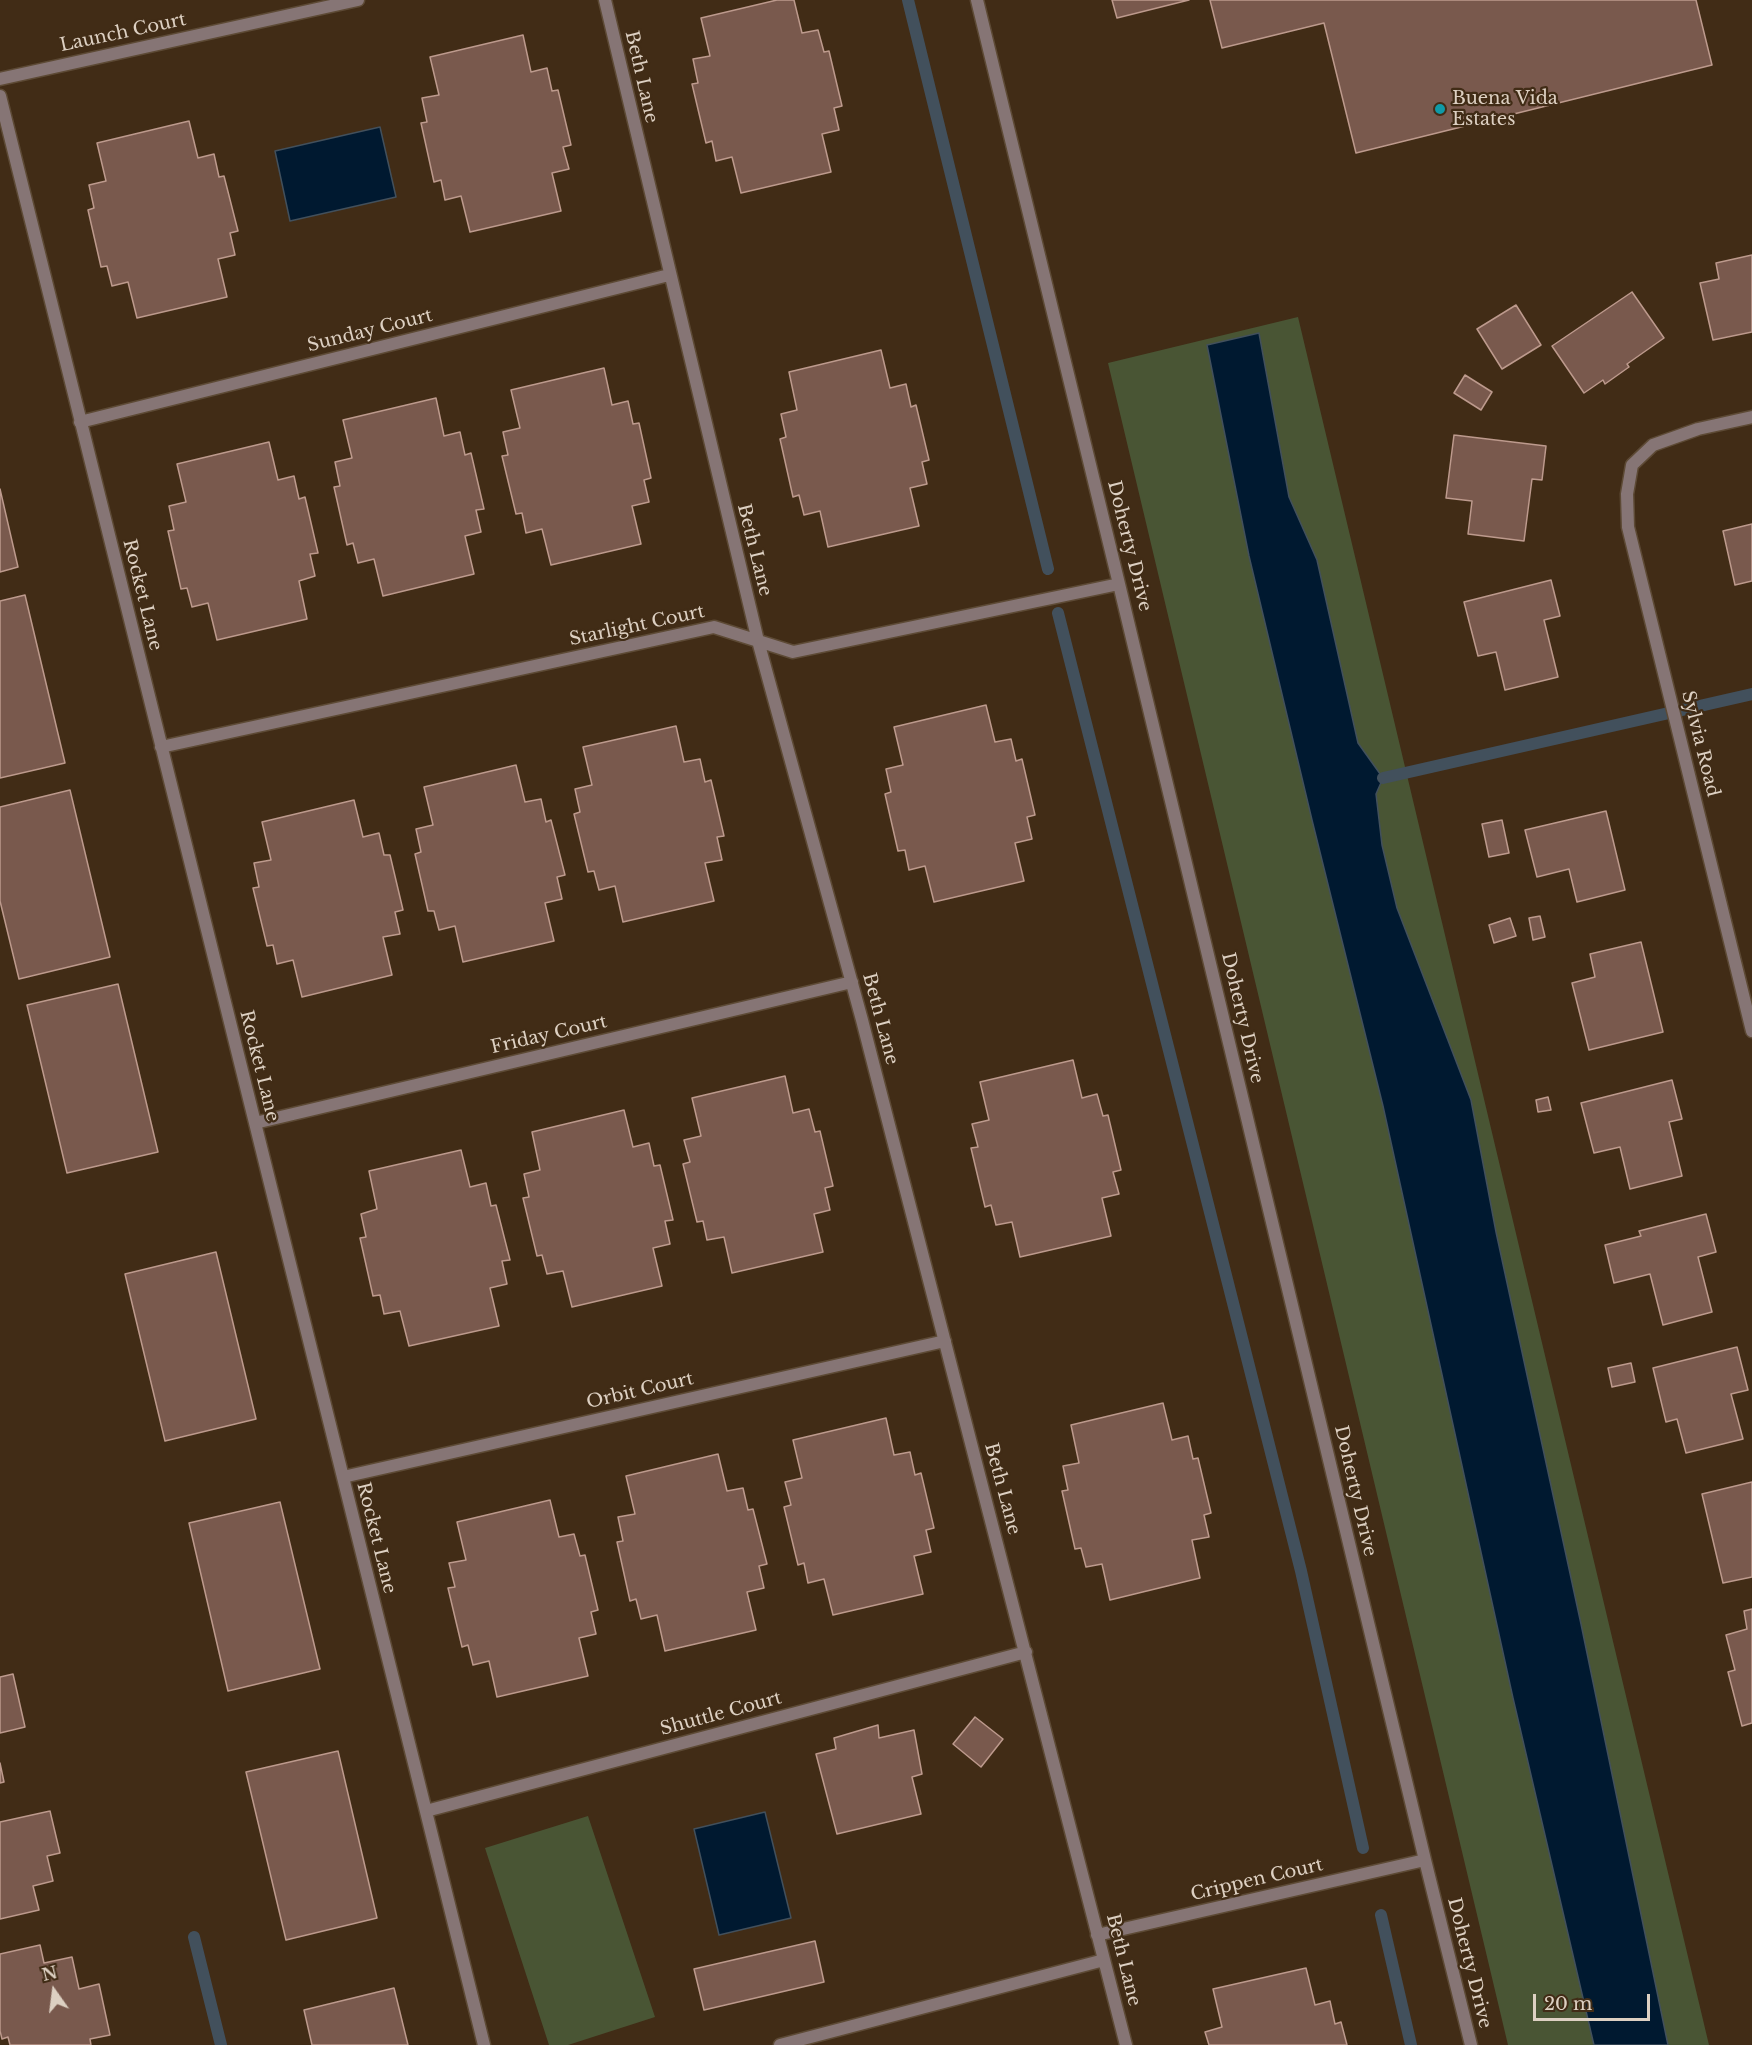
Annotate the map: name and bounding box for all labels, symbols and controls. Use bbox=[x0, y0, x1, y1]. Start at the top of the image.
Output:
street label: Launch Court bbox=[58, 9, 188, 57]
street label: Beth Lane bbox=[620, 29, 662, 125]
place label: Buena Vida Estates bbox=[1452, 88, 1558, 130]
marker: Buena Vida Estates bbox=[1433, 102, 1447, 116]
street label: Sunday Court bbox=[305, 305, 435, 357]
street label: Doherty Drive bbox=[1102, 478, 1156, 614]
street label: Beth Lane bbox=[732, 502, 776, 598]
street label: Rocket Lane bbox=[118, 537, 166, 653]
street label: Starlight Court bbox=[567, 601, 707, 651]
street label: Sylvia Road bbox=[1676, 689, 1724, 799]
street label: Doherty Drive bbox=[1216, 950, 1268, 1086]
street label: Beth Lane bbox=[857, 971, 903, 1067]
street label: Rocket Lane bbox=[235, 1008, 283, 1124]
street label: Friday Court bbox=[489, 1011, 609, 1059]
street label: Orbit Court bbox=[584, 1368, 696, 1414]
street label: Doherty Drive bbox=[1329, 1423, 1381, 1559]
street label: Beth Lane bbox=[979, 1441, 1025, 1537]
street label: Rocket Lane bbox=[352, 1480, 400, 1596]
street label: Shuttle Court bbox=[658, 1687, 784, 1741]
street label: Crippen Court bbox=[1189, 1854, 1325, 1906]
street label: Doherty Drive bbox=[1442, 1895, 1496, 2031]
street label: Beth Lane bbox=[1101, 1912, 1145, 2008]
north arrow bbox=[24, 1961, 84, 2021]
text: N bbox=[40, 1962, 59, 1985]
scale bar bbox=[1536, 1982, 1653, 2020]
text: 20 m bbox=[1544, 1993, 1592, 2015]

